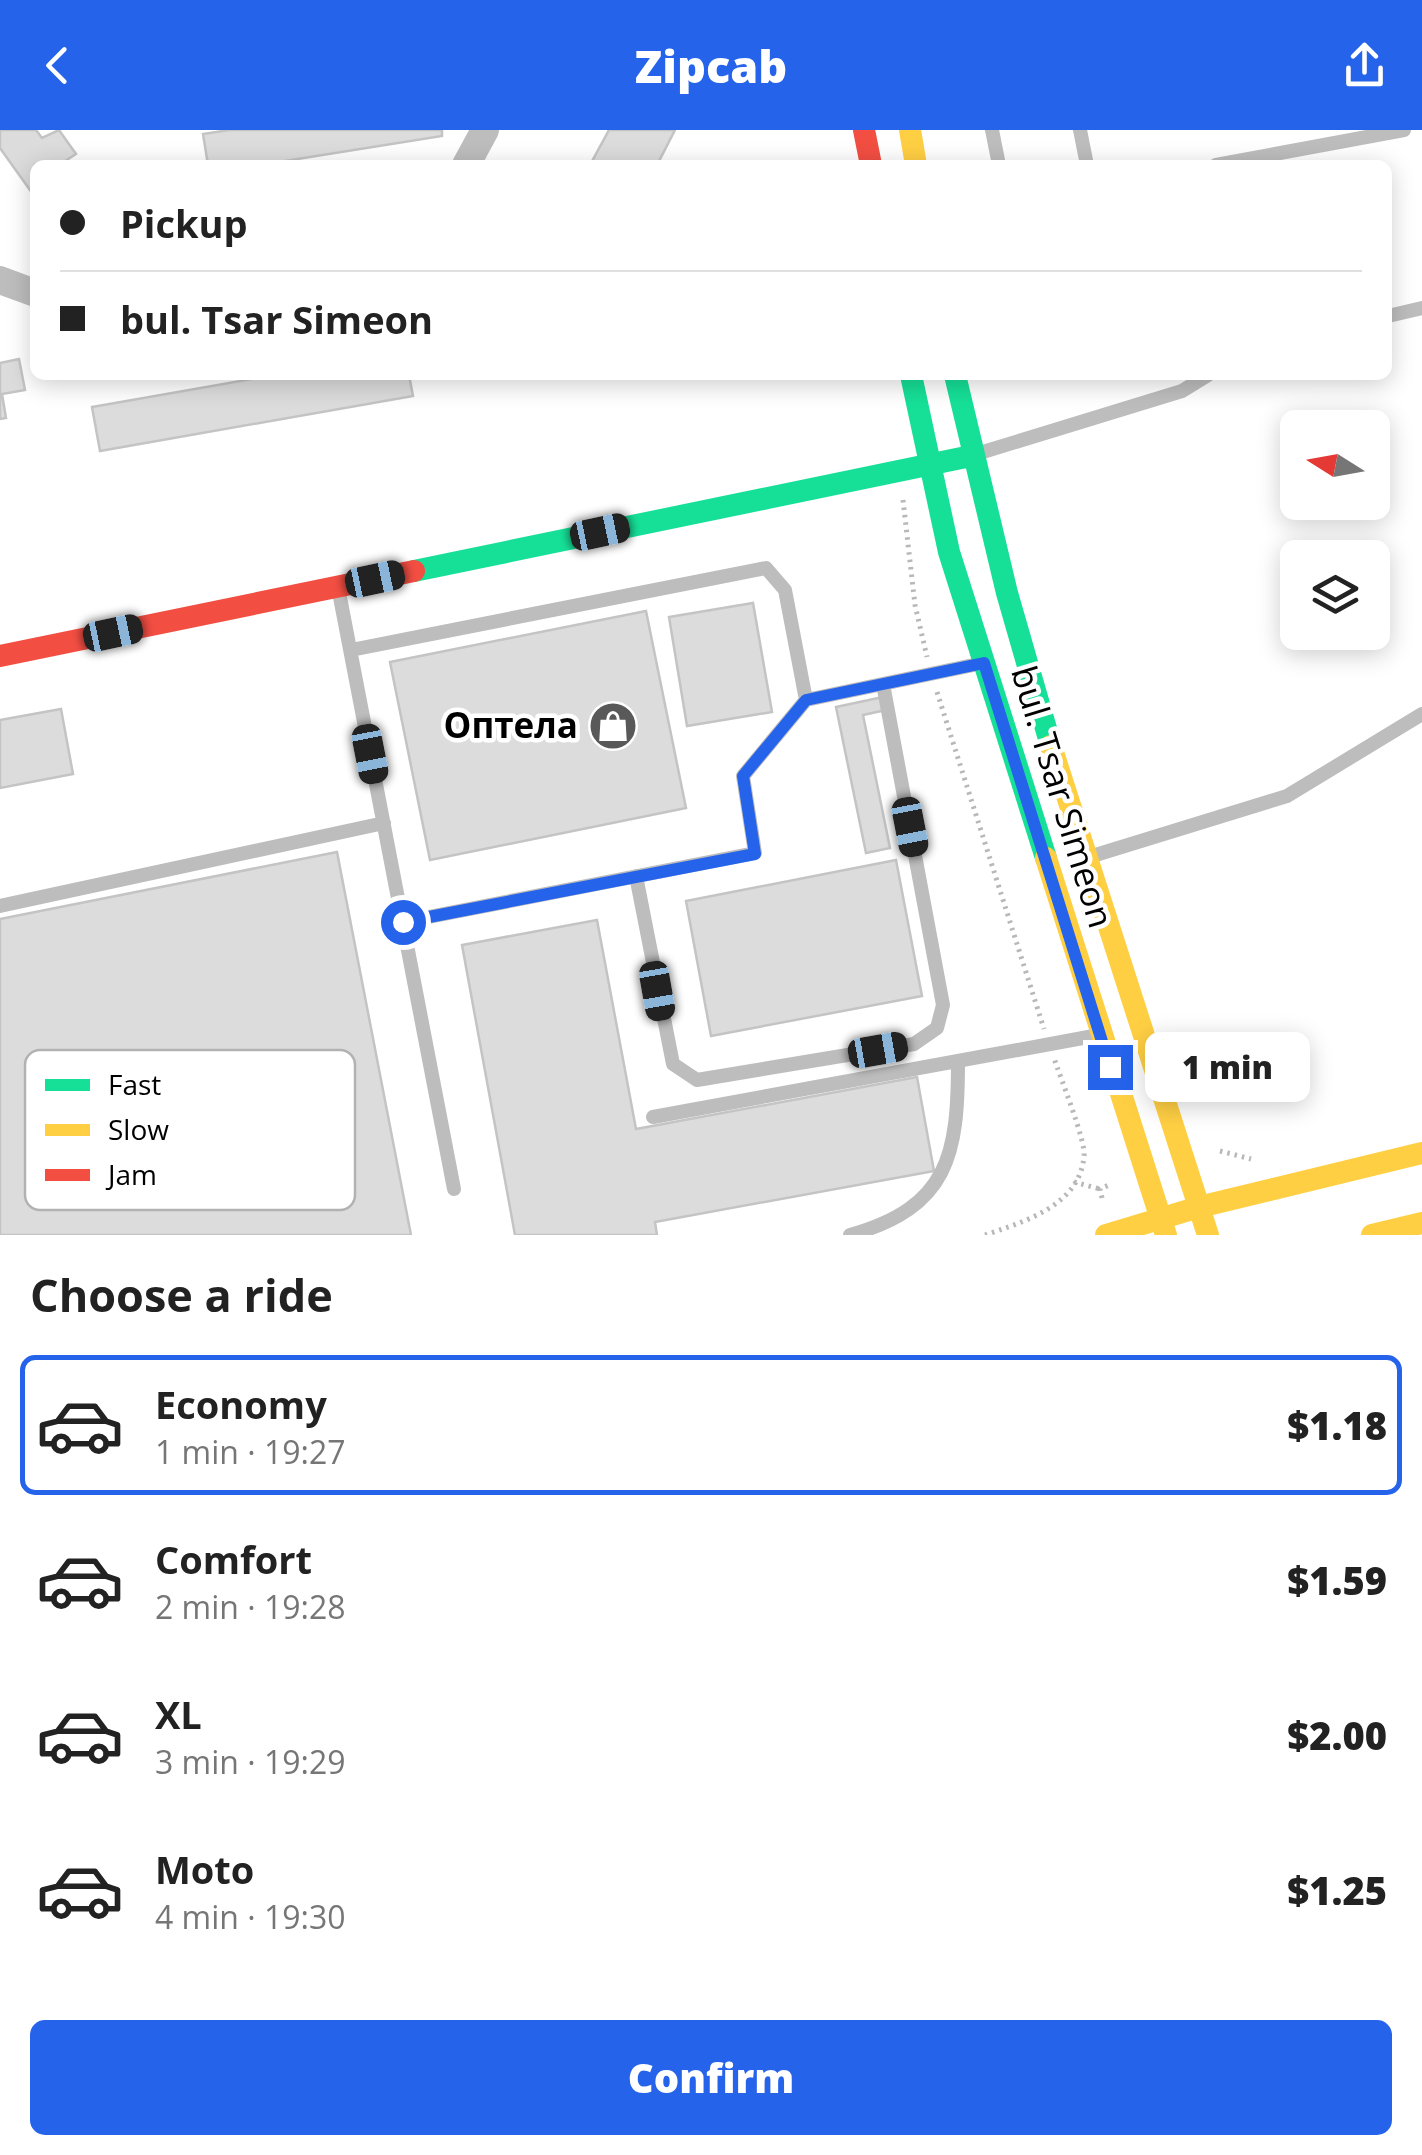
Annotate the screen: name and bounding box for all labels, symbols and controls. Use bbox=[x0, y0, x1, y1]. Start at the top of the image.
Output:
text: Zipcab bbox=[635, 35, 787, 96]
icon: back bbox=[30, 38, 85, 93]
icon: share bbox=[1337, 38, 1392, 93]
text: Pickup bbox=[120, 197, 248, 249]
text: bul. Tsar Simeon bbox=[120, 293, 433, 345]
north arrow bbox=[1280, 410, 1390, 520]
map controls bbox=[1280, 410, 1390, 650]
car bbox=[568, 511, 632, 553]
button: layers bbox=[1280, 540, 1390, 650]
car bbox=[343, 558, 407, 600]
car bbox=[81, 612, 145, 654]
street label: bul. Tsar Simeon bbox=[1001, 660, 1126, 933]
shop icon: Оптела bbox=[587, 700, 639, 752]
place label: Оптела bbox=[444, 701, 578, 748]
car bbox=[350, 722, 390, 786]
car bbox=[890, 795, 930, 859]
route start bbox=[381, 900, 426, 945]
car bbox=[637, 959, 677, 1023]
car bbox=[846, 1030, 910, 1070]
callout: 1 min bbox=[1145, 1032, 1310, 1102]
route end bbox=[1088, 1045, 1133, 1090]
text: 1 min bbox=[1182, 1045, 1273, 1088]
legend bbox=[25, 1050, 355, 1210]
text: Fast bbox=[108, 1065, 161, 1103]
text: Slow bbox=[108, 1110, 169, 1148]
text: Jam bbox=[105, 1155, 157, 1193]
text: Choose a ride bbox=[30, 1264, 333, 1325]
text: Economy bbox=[155, 1378, 327, 1430]
icon: car bbox=[35, 1380, 125, 1470]
text: $1.18 bbox=[1287, 1399, 1387, 1451]
text: 1 min · 19:27 bbox=[155, 1430, 346, 1473]
text: Comfort bbox=[155, 1533, 312, 1585]
icon: car bbox=[35, 1535, 125, 1625]
text: $1.59 bbox=[1287, 1554, 1387, 1606]
text: 2 min · 19:28 bbox=[155, 1585, 346, 1628]
text: XL bbox=[155, 1688, 202, 1740]
icon: car bbox=[35, 1690, 125, 1780]
text: $2.00 bbox=[1287, 1709, 1387, 1761]
text: 3 min · 19:29 bbox=[155, 1740, 346, 1783]
text: Moto bbox=[155, 1843, 254, 1895]
icon: car bbox=[35, 1845, 125, 1935]
text: $1.25 bbox=[1287, 1864, 1387, 1916]
text: 4 min · 19:30 bbox=[155, 1895, 346, 1938]
button: Confirm bbox=[30, 2020, 1392, 2135]

